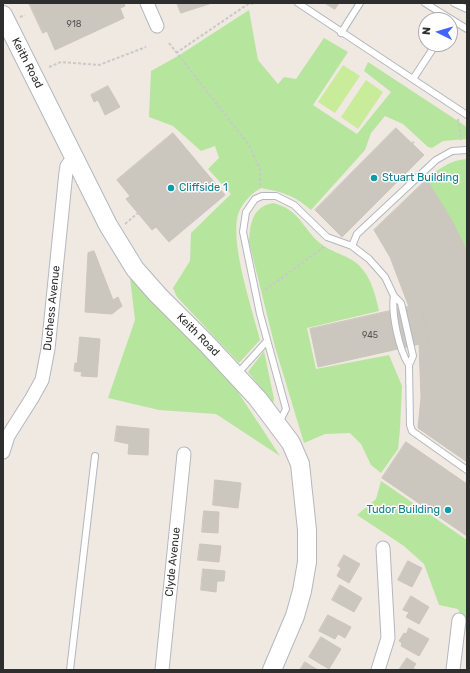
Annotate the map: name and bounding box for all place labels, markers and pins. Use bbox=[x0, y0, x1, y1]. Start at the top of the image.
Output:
place label: Stuart Building bbox=[382, 171, 459, 185]
marker: Stuart Building bbox=[369, 173, 379, 183]
place label: Cliffside 1 bbox=[179, 181, 228, 195]
marker: Cliffside 1 bbox=[166, 183, 176, 193]
place label: Tudor Building bbox=[366, 503, 440, 517]
marker: Tudor Building bbox=[443, 505, 453, 515]

